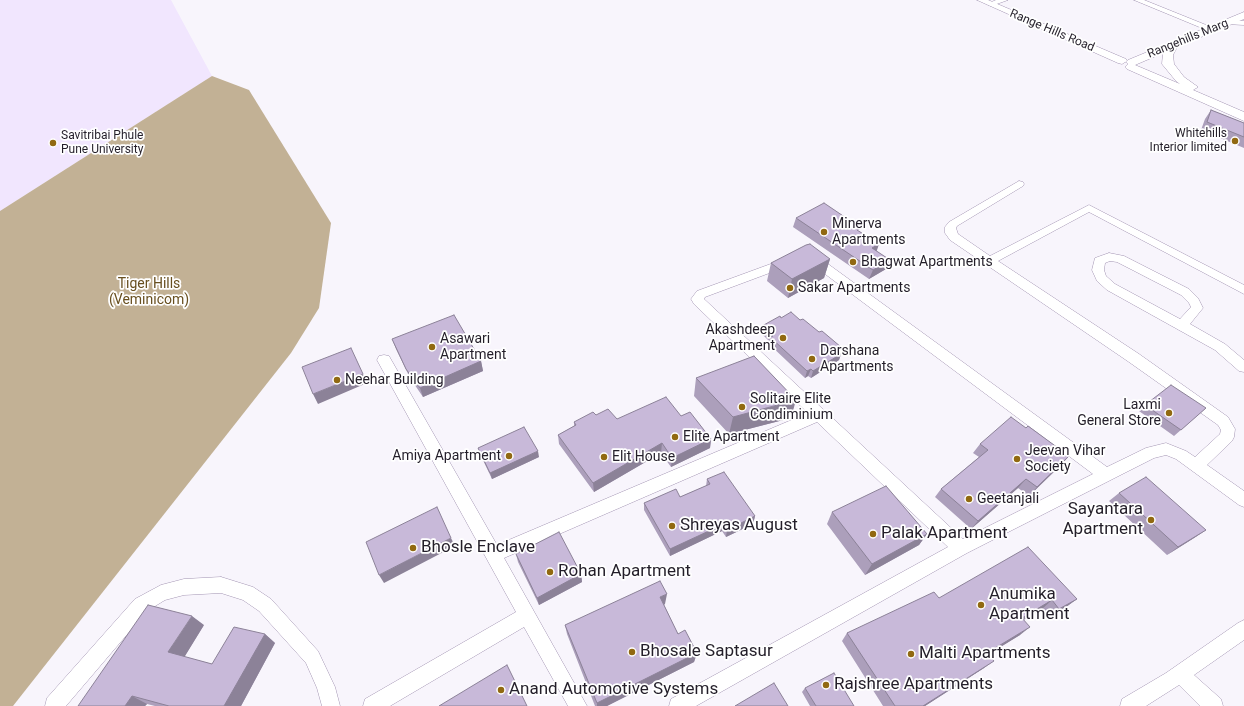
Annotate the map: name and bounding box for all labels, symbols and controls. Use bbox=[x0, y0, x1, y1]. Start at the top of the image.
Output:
street label: Range Hills Road bbox=[1007, 7, 1097, 55]
street label: Rangehills Marg bbox=[1145, 16, 1231, 62]
place label: Whitehills Interior limited bbox=[1150, 127, 1227, 155]
place label: Savitribai Phule Pune University bbox=[61, 129, 143, 157]
marker: Whitehills Interior limited bbox=[1230, 136, 1240, 146]
marker: Savitribai Phule Pune University bbox=[48, 138, 58, 148]
place label: Minerva Apartments bbox=[832, 216, 906, 248]
marker: Minerva Apartments bbox=[819, 227, 829, 237]
place label: Bhagwat Apartments bbox=[861, 254, 993, 270]
marker: Bhagwat Apartments bbox=[848, 257, 858, 267]
park label: Tiger Hills (Veminicom) bbox=[109, 276, 189, 308]
place label: Sakar Apartments bbox=[798, 280, 910, 296]
marker: Sakar Apartments bbox=[785, 283, 795, 293]
place label: Akashdeep Apartment bbox=[706, 322, 775, 354]
place label: Asawari Apartment bbox=[440, 331, 506, 364]
marker: Akashdeep Apartment bbox=[778, 333, 788, 343]
marker: Asawari Apartment bbox=[427, 342, 437, 352]
place label: Darshana Apartments bbox=[820, 343, 894, 376]
marker: Darshana Apartments bbox=[807, 354, 817, 364]
place label: Neehar Building bbox=[345, 372, 444, 388]
marker: Neehar Building bbox=[332, 375, 342, 385]
place label: Solitaire Elite Condiminium bbox=[750, 391, 833, 424]
place label: Laxmi General Store bbox=[1077, 397, 1161, 430]
marker: Solitaire Elite Condiminium bbox=[737, 402, 747, 412]
marker: Laxmi General Store bbox=[1164, 408, 1174, 418]
place label: Elite Apartment bbox=[683, 429, 780, 445]
marker: Elite Apartment bbox=[670, 432, 680, 442]
place label: Jeevan Vihar Society bbox=[1025, 443, 1105, 476]
place label: Amiya Apartment bbox=[392, 448, 501, 464]
place label: Elit House bbox=[612, 449, 675, 465]
marker: Amiya Apartment bbox=[504, 451, 514, 461]
marker: Elit House bbox=[599, 452, 609, 462]
marker: Jeevan Vihar Society bbox=[1012, 454, 1022, 464]
place label: Geetanjali bbox=[977, 491, 1039, 507]
marker: Geetanjali bbox=[964, 494, 974, 504]
place label: Sayantara Apartment bbox=[1063, 500, 1143, 540]
marker: Sayantara Apartment bbox=[1146, 515, 1156, 525]
place label: Shreyas August bbox=[680, 516, 798, 536]
marker: Shreyas August bbox=[667, 521, 677, 531]
place label: Palak Apartment bbox=[881, 524, 1008, 544]
marker: Palak Apartment bbox=[868, 529, 878, 539]
place label: Bhosle Enclave bbox=[421, 538, 535, 558]
marker: Bhosle Enclave bbox=[408, 543, 418, 553]
place label: Rohan Apartment bbox=[558, 562, 691, 582]
marker: Rohan Apartment bbox=[545, 567, 555, 577]
place label: Anumika Apartment bbox=[989, 585, 1069, 625]
marker: Anumika Apartment bbox=[976, 600, 986, 610]
place label: Bhosale Saptasur bbox=[640, 642, 773, 662]
place label: Malti Apartments bbox=[919, 644, 1050, 664]
marker: Bhosale Saptasur bbox=[627, 647, 637, 657]
marker: Malti Apartments bbox=[906, 649, 916, 659]
place label: Rajshree Apartments bbox=[834, 675, 993, 695]
place label: Anand Automotive Systems bbox=[509, 680, 718, 700]
marker: Rajshree Apartments bbox=[821, 680, 831, 690]
marker: Anand Automotive Systems bbox=[496, 685, 506, 695]

